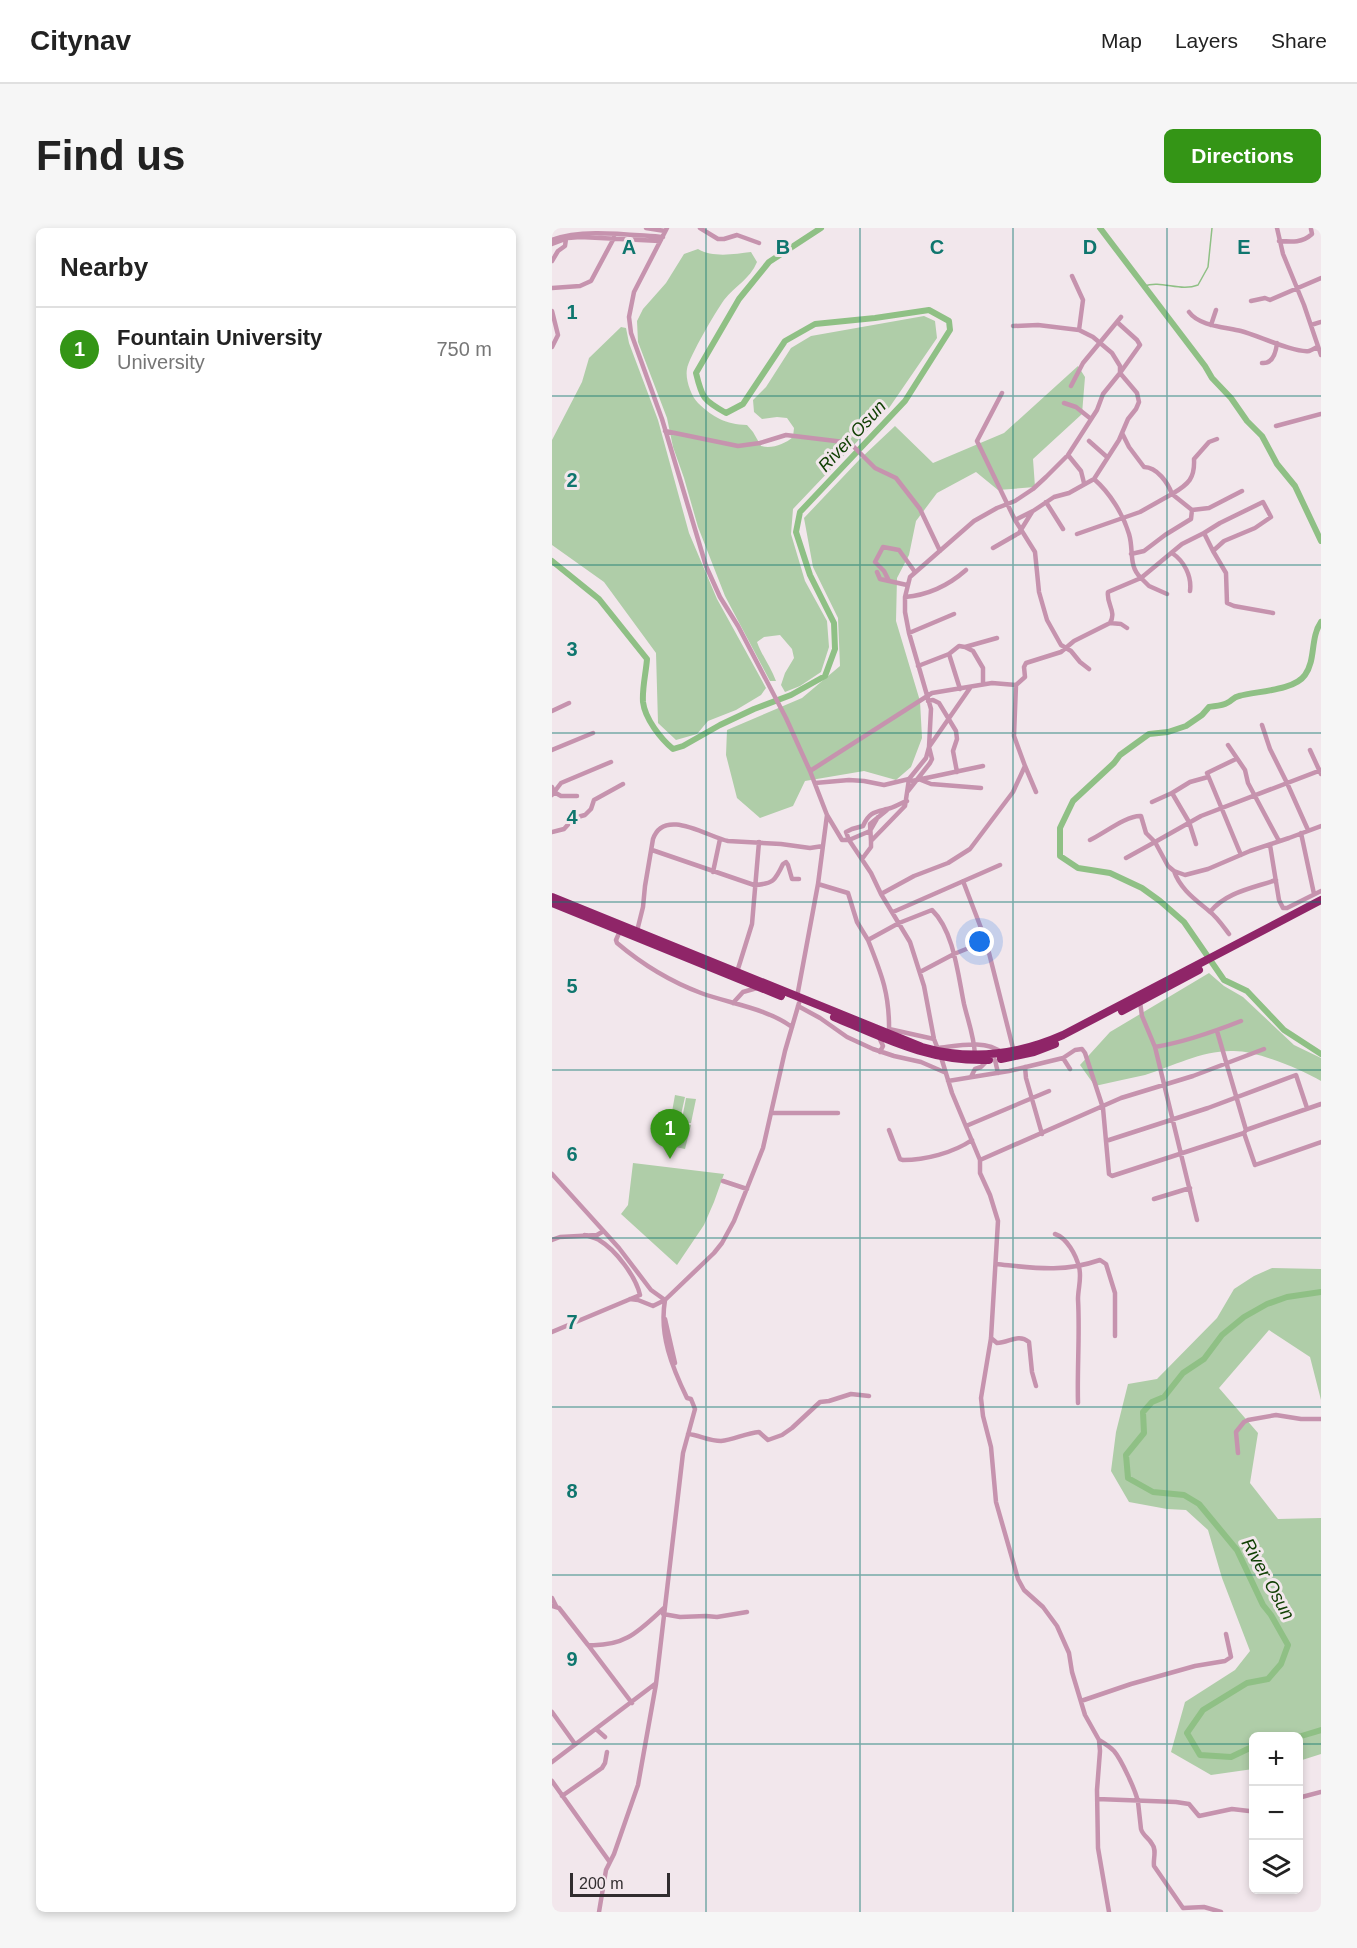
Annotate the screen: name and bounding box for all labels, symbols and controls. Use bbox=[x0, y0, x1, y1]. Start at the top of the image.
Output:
text: Citynav bbox=[30, 25, 131, 56]
text: Map bbox=[1101, 29, 1142, 52]
text: Layers bbox=[1175, 29, 1238, 52]
text: Share bbox=[1271, 29, 1327, 52]
button: Directions bbox=[1164, 129, 1321, 183]
text: Find us bbox=[36, 132, 185, 179]
text: A bbox=[622, 236, 636, 258]
text: B bbox=[776, 236, 790, 258]
text: C bbox=[930, 236, 944, 258]
text: D bbox=[1083, 236, 1097, 258]
text: E bbox=[1237, 236, 1251, 258]
text: Nearby bbox=[60, 252, 148, 282]
text: 1 bbox=[566, 301, 578, 323]
text: Fountain University bbox=[117, 325, 322, 350]
text: 1 bbox=[74, 338, 85, 360]
text: 750 m bbox=[436, 338, 492, 360]
text: University bbox=[117, 351, 205, 373]
water label: River Osun bbox=[814, 396, 890, 476]
text: 2 bbox=[566, 469, 578, 491]
text: 3 bbox=[566, 638, 578, 660]
text: 4 bbox=[566, 806, 578, 828]
your location bbox=[965, 927, 994, 956]
text: 5 bbox=[566, 975, 578, 997]
pin: 1 bbox=[650, 1110, 690, 1159]
text: 6 bbox=[566, 1143, 578, 1165]
text: 7 bbox=[566, 1311, 578, 1333]
text: 8 bbox=[566, 1480, 578, 1502]
water label: River Osun bbox=[1237, 1535, 1299, 1623]
text: 9 bbox=[566, 1648, 578, 1670]
map controls bbox=[1249, 1732, 1303, 1894]
button: + bbox=[1249, 1732, 1303, 1786]
button: − bbox=[1249, 1786, 1303, 1840]
button: layers bbox=[1249, 1840, 1303, 1894]
scale bar bbox=[570, 1870, 670, 1898]
text: 200 m bbox=[579, 1875, 623, 1892]

